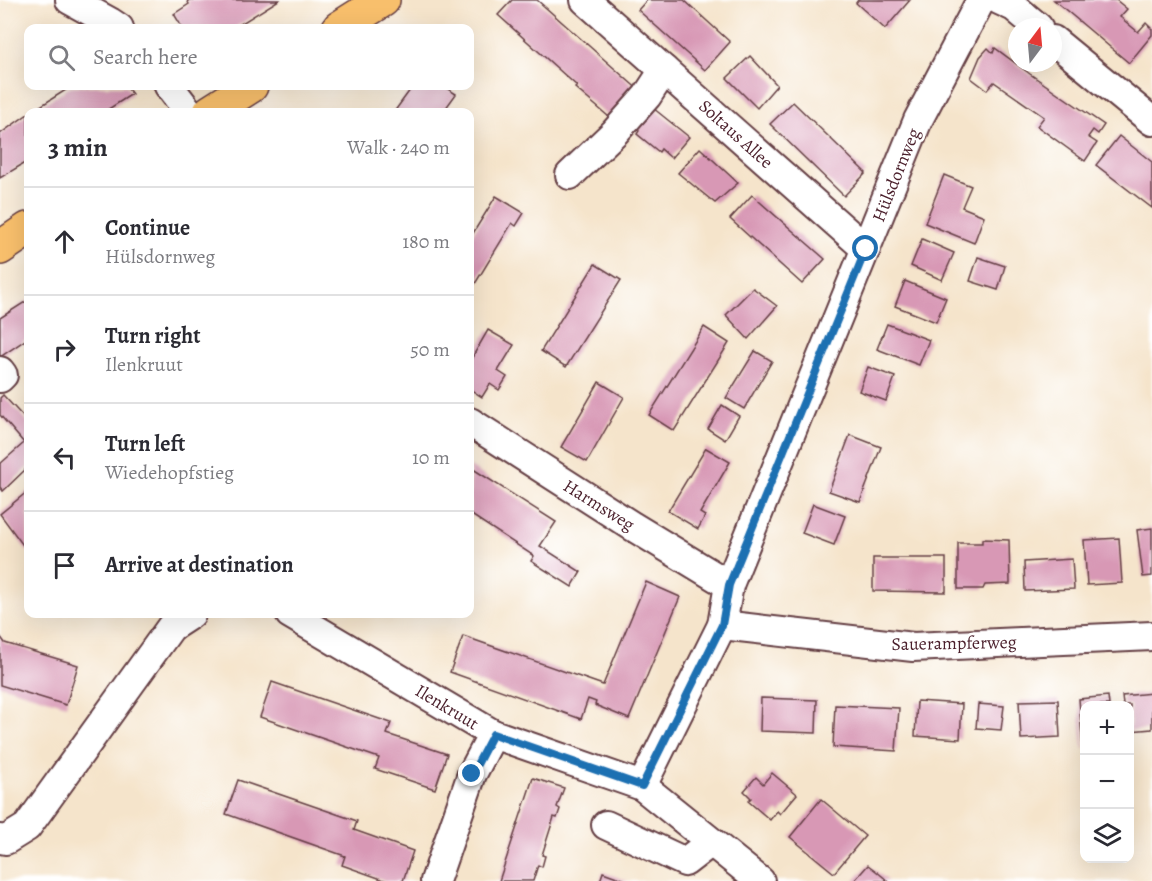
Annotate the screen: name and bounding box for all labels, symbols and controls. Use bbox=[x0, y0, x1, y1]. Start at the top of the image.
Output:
north arrow bbox=[1008, 18, 1062, 72]
search box bbox=[24, 24, 474, 90]
icon: search bbox=[45, 41, 78, 74]
text: Search here bbox=[93, 42, 198, 72]
street label: Soltaus Allee bbox=[694, 94, 778, 174]
street label: Hülsdornweg bbox=[866, 124, 926, 226]
text: 3 min bbox=[48, 130, 108, 165]
text: Walk · 240 m bbox=[347, 134, 450, 161]
text: Continue bbox=[105, 213, 190, 243]
icon: ahead bbox=[48, 225, 81, 258]
text: 180 m bbox=[402, 228, 450, 255]
route start bbox=[852, 235, 878, 261]
text: Hülsdornweg bbox=[105, 243, 215, 270]
text: Turn right bbox=[105, 321, 201, 351]
icon: right bbox=[48, 333, 81, 366]
text: 50 m bbox=[410, 336, 450, 363]
text: Ilenkruut bbox=[105, 351, 183, 378]
text: Turn left bbox=[105, 429, 185, 459]
icon: left bbox=[48, 441, 81, 474]
text: 10 m bbox=[412, 444, 450, 471]
text: Wiedehopfstieg bbox=[105, 459, 234, 486]
street label: Harmsweg bbox=[559, 474, 639, 536]
icon: arrive bbox=[48, 549, 81, 582]
text: Arrive at destination bbox=[105, 550, 294, 580]
street label: Sauerampferweg bbox=[891, 630, 1017, 656]
street label: Ilenkruut bbox=[411, 679, 483, 735]
map controls bbox=[1080, 701, 1134, 863]
button: + bbox=[1080, 701, 1134, 755]
button: − bbox=[1080, 755, 1134, 809]
route end bbox=[458, 760, 484, 786]
button: layers bbox=[1080, 809, 1134, 863]

